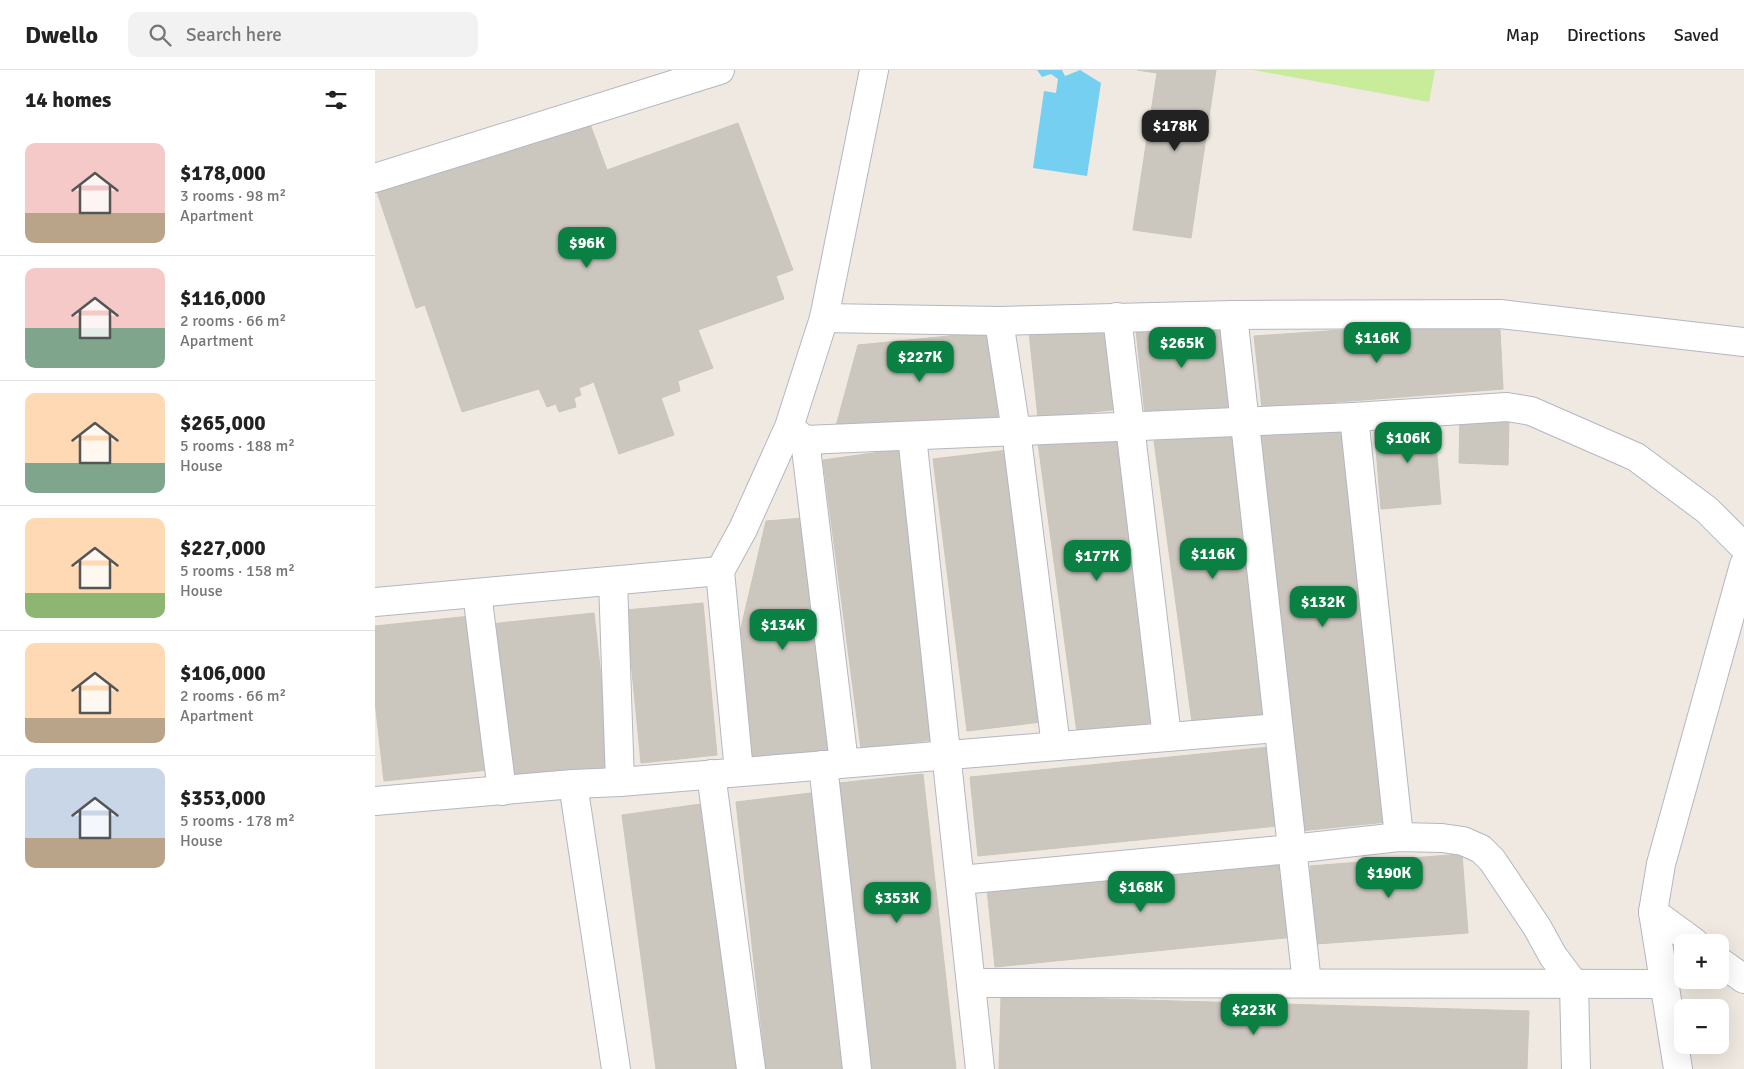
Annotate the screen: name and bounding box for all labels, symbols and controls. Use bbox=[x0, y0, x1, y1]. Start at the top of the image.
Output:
search box bbox=[128, 12, 478, 57]
text: Dwello bbox=[25, 20, 98, 50]
icon: search bbox=[146, 21, 174, 49]
text: Search here bbox=[186, 23, 282, 47]
text: Map bbox=[1506, 24, 1539, 46]
text: Directions bbox=[1567, 24, 1646, 46]
text: Saved bbox=[1674, 24, 1719, 46]
icon: filters bbox=[322, 86, 350, 114]
text: 14 homes bbox=[25, 87, 111, 113]
pin: $178K bbox=[1140, 109, 1210, 152]
text: $178K bbox=[1153, 116, 1197, 136]
text: $178,000 bbox=[180, 160, 266, 186]
icon: home bbox=[65, 163, 125, 223]
text: 3 rooms · 98 m² bbox=[180, 186, 286, 206]
text: Apartment bbox=[180, 206, 253, 226]
pin: $96K bbox=[557, 226, 617, 269]
text: $96K bbox=[569, 233, 605, 253]
text: $116,000 bbox=[180, 285, 266, 311]
icon: home bbox=[65, 288, 125, 348]
text: 2 rooms · 66 m² bbox=[180, 311, 286, 331]
pin: $116K bbox=[1342, 322, 1412, 364]
pin: $265K bbox=[1147, 326, 1217, 369]
text: $116K bbox=[1355, 328, 1399, 348]
text: Apartment bbox=[180, 331, 253, 351]
text: $265K bbox=[1160, 333, 1204, 353]
pin: $227K bbox=[885, 340, 955, 383]
text: $227K bbox=[898, 347, 942, 367]
text: $265,000 bbox=[180, 410, 266, 436]
icon: home bbox=[65, 413, 125, 473]
pin: $106K bbox=[1373, 422, 1443, 464]
text: $106K bbox=[1386, 428, 1430, 448]
text: 5 rooms · 188 m² bbox=[180, 436, 295, 456]
text: House bbox=[180, 456, 223, 476]
text: $227,000 bbox=[180, 535, 266, 561]
icon: home bbox=[65, 538, 125, 598]
pin: $116K bbox=[1178, 538, 1248, 580]
pin: $177K bbox=[1062, 540, 1132, 582]
text: $116K bbox=[1191, 544, 1235, 564]
text: $177K bbox=[1075, 546, 1119, 566]
text: 5 rooms · 158 m² bbox=[180, 561, 295, 581]
text: House bbox=[180, 581, 223, 601]
pin: $132K bbox=[1288, 586, 1358, 628]
text: $132K bbox=[1301, 592, 1345, 612]
pin: $134K bbox=[748, 608, 818, 651]
text: $134K bbox=[761, 615, 805, 635]
text: $106,000 bbox=[180, 660, 266, 686]
icon: home bbox=[65, 663, 125, 723]
text: 2 rooms · 66 m² bbox=[180, 686, 286, 706]
text: Apartment bbox=[180, 706, 253, 726]
text: $353,000 bbox=[180, 785, 266, 811]
icon: home bbox=[65, 788, 125, 848]
text: 5 rooms · 178 m² bbox=[180, 811, 295, 831]
text: House bbox=[180, 831, 223, 851]
pin: $190K bbox=[1354, 856, 1424, 899]
text: $190K bbox=[1367, 863, 1411, 883]
pin: $168K bbox=[1106, 870, 1176, 913]
text: $168K bbox=[1119, 877, 1163, 897]
pin: $353K bbox=[862, 882, 932, 924]
text: $353K bbox=[875, 888, 919, 908]
map controls bbox=[1674, 934, 1729, 1054]
button: + bbox=[1674, 934, 1729, 989]
pin: $223K bbox=[1219, 994, 1289, 1036]
button: − bbox=[1674, 999, 1729, 1054]
text: $223K bbox=[1232, 1000, 1276, 1020]

